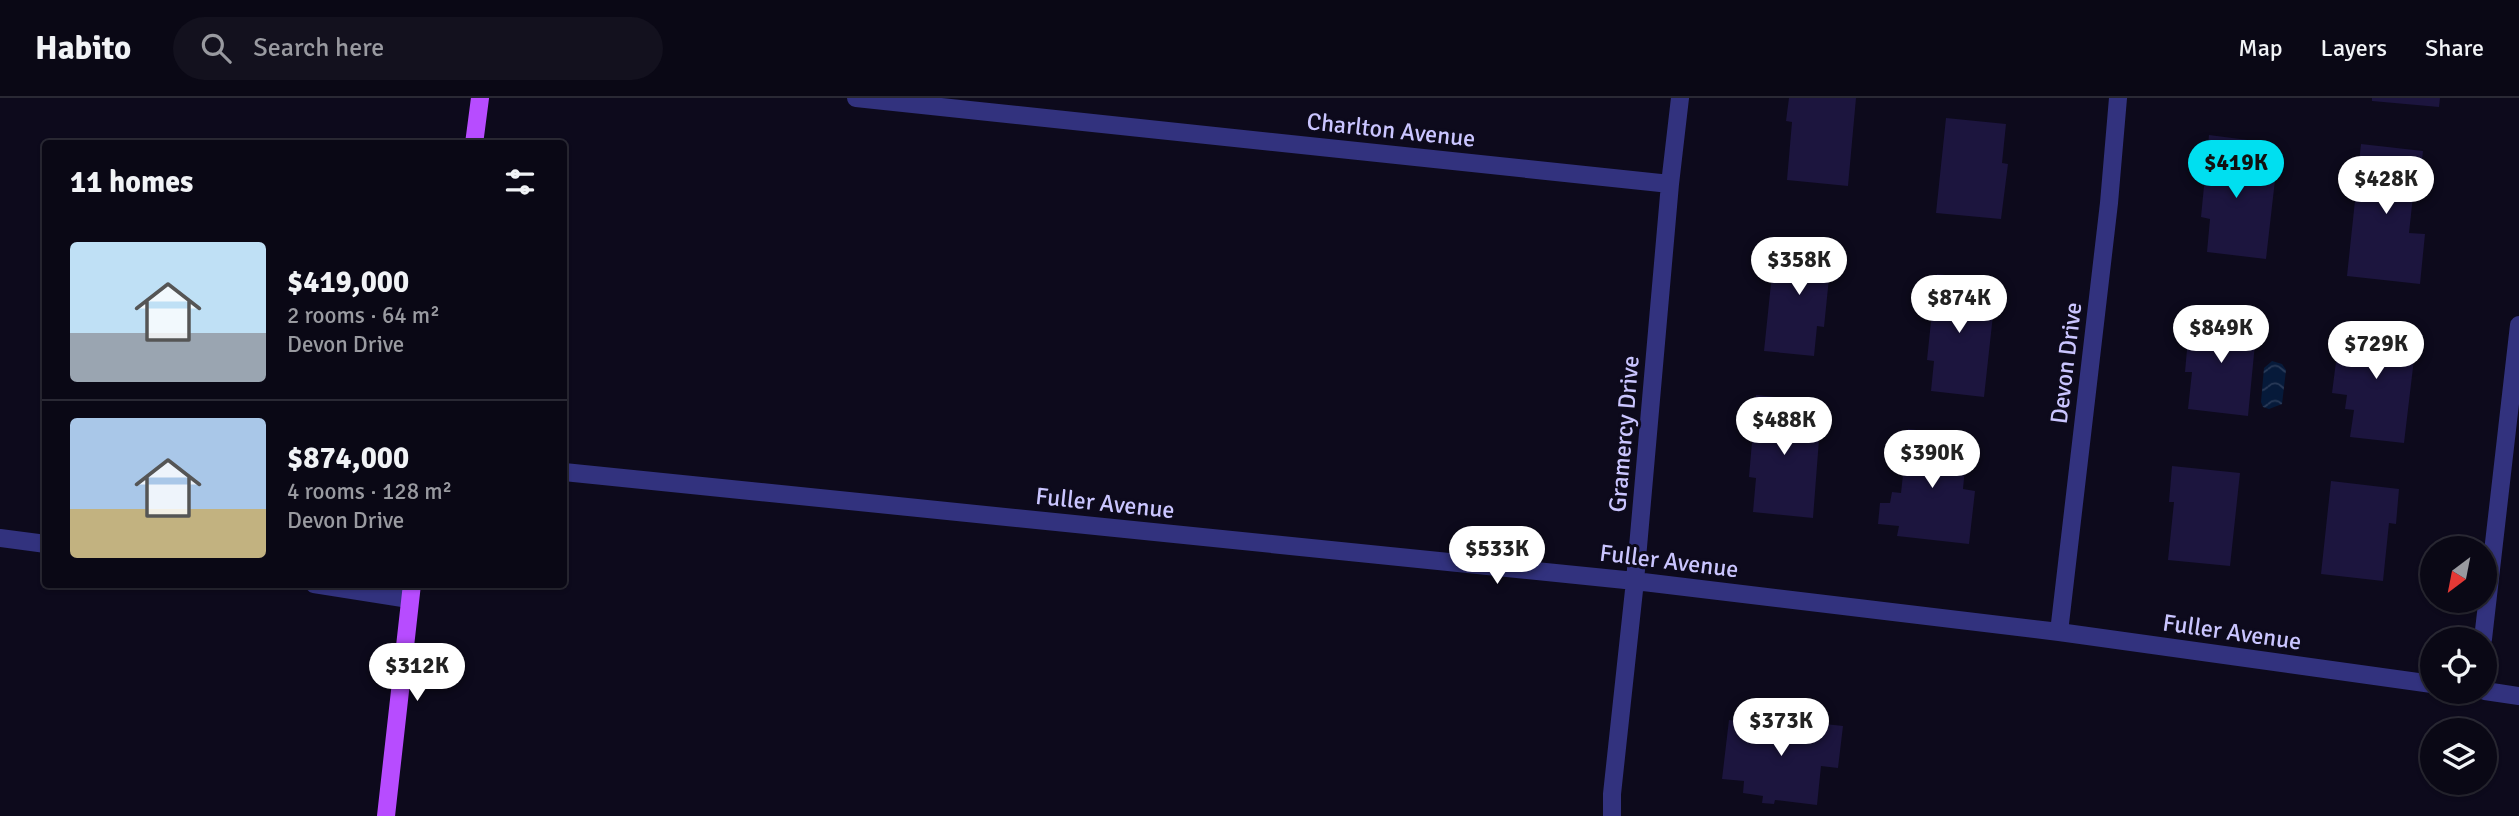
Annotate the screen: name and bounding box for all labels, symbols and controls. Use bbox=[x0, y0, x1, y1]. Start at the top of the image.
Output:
search box bbox=[173, 17, 663, 80]
text: Habito bbox=[35, 28, 131, 69]
icon: search bbox=[197, 29, 235, 67]
text: Search here bbox=[253, 32, 384, 64]
text: Map bbox=[2238, 33, 2283, 63]
text: Layers bbox=[2321, 33, 2387, 63]
text: Share bbox=[2425, 33, 2484, 63]
street label: Charlton Avenue bbox=[1305, 106, 1477, 154]
pin: $419K bbox=[2187, 140, 2285, 200]
text: $419K bbox=[2204, 148, 2268, 177]
pin: $428K bbox=[2337, 156, 2435, 216]
icon: filters bbox=[501, 163, 539, 201]
text: 11 homes bbox=[70, 164, 193, 201]
text: $428K bbox=[2354, 164, 2418, 193]
pin: $358K bbox=[1750, 238, 1848, 297]
text: $358K bbox=[1767, 245, 1831, 274]
text: $419,000 bbox=[287, 264, 409, 301]
icon: home bbox=[126, 270, 210, 354]
pin: $874K bbox=[1910, 275, 2008, 335]
text: $874K bbox=[1927, 283, 1991, 312]
street label: Devon Drive bbox=[2044, 300, 2088, 426]
text: 2 rooms · 64 m² bbox=[287, 301, 440, 330]
pin: $849K bbox=[2172, 306, 2270, 365]
text: $849K bbox=[2189, 313, 2253, 342]
pin: $729K bbox=[2327, 322, 2425, 381]
text: $729K bbox=[2344, 329, 2408, 358]
text: Devon Drive bbox=[287, 330, 404, 359]
street label: Gramercy Drive bbox=[1602, 354, 1646, 514]
pin: $488K bbox=[1735, 398, 1833, 457]
text: $488K bbox=[1752, 405, 1816, 434]
pin: $390K bbox=[1883, 430, 1981, 490]
text: $390K bbox=[1900, 438, 1964, 467]
text: $874,000 bbox=[287, 440, 409, 477]
icon: home bbox=[126, 446, 210, 530]
text: 4 rooms · 128 m² bbox=[287, 477, 452, 506]
street label: Fuller Avenue bbox=[1034, 481, 1176, 525]
text: Devon Drive bbox=[287, 506, 404, 535]
pin: $533K bbox=[1448, 526, 1546, 586]
text: $533K bbox=[1465, 534, 1529, 563]
north arrow bbox=[2420, 536, 2497, 612]
map controls bbox=[2420, 536, 2497, 795]
street label: Fuller Avenue bbox=[1598, 538, 1740, 584]
street label: Fuller Avenue bbox=[2161, 607, 2303, 657]
button: locate bbox=[2420, 627, 2497, 704]
pin: $312K bbox=[368, 644, 466, 703]
text: $312K bbox=[385, 651, 449, 680]
pin: $373K bbox=[1732, 698, 1830, 758]
text: $373K bbox=[1749, 706, 1813, 735]
button: layers bbox=[2420, 718, 2497, 795]

